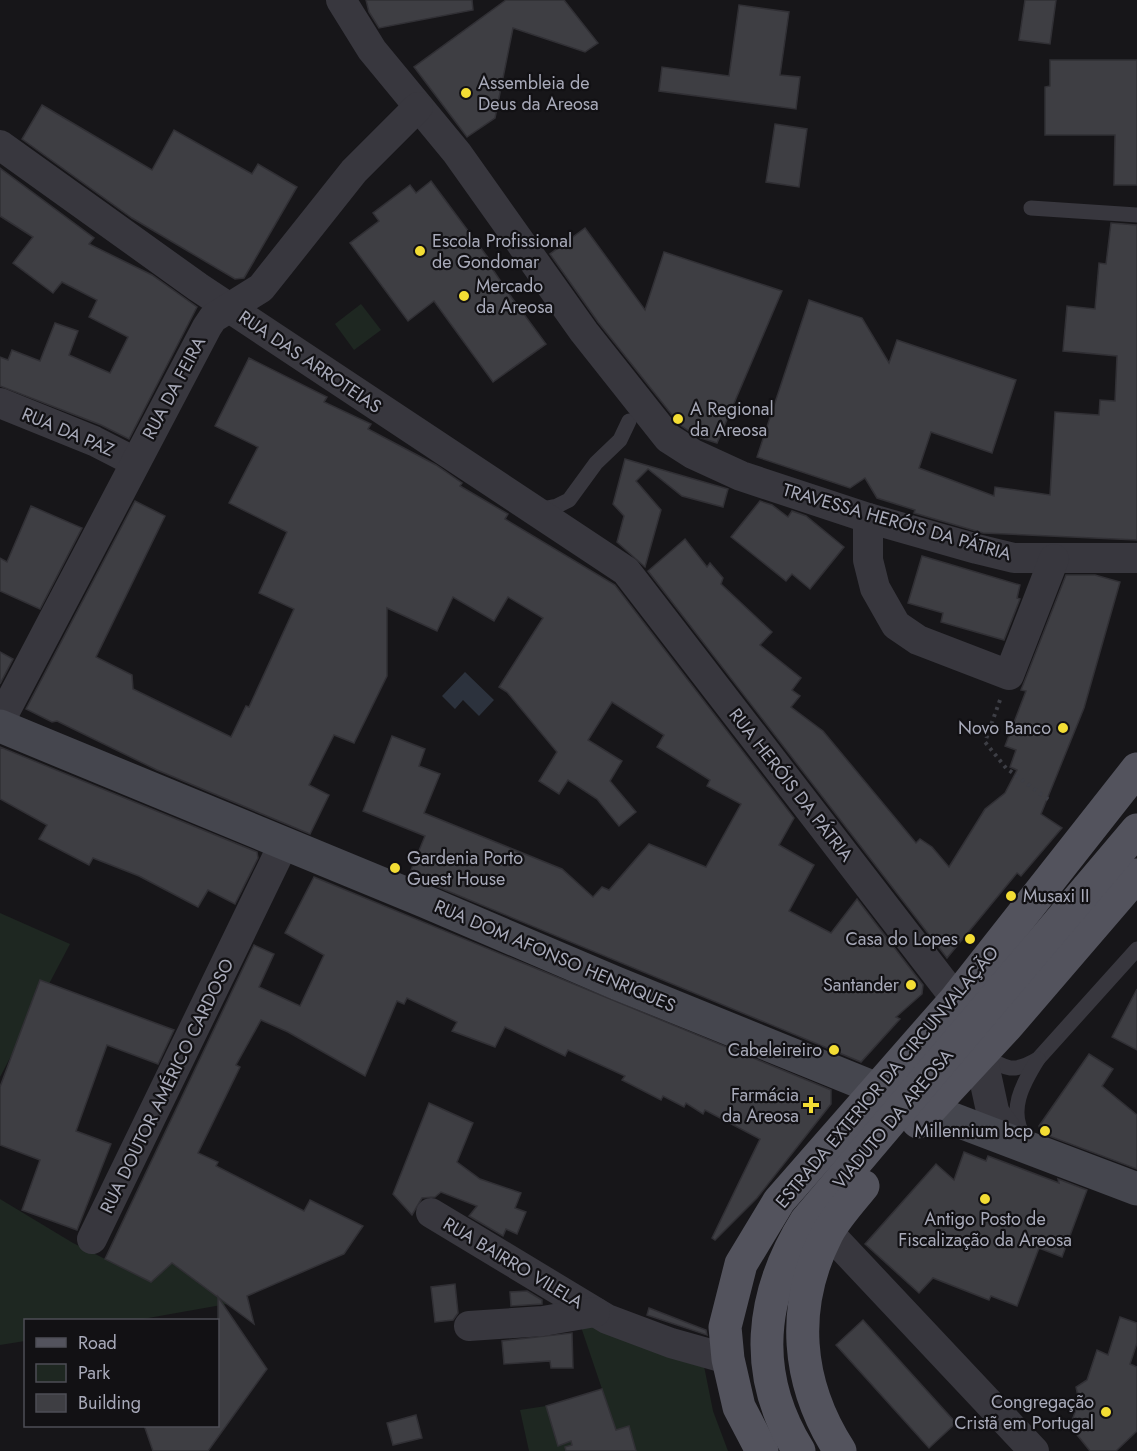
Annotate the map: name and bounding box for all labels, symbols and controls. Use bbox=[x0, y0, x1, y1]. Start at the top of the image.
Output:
place label: Assembleia de Deus da Areosa bbox=[478, 70, 599, 117]
marker: Assembleia de Deus da Areosa bbox=[459, 86, 473, 100]
place label: Escola Profissional de Gondomar bbox=[432, 228, 572, 275]
marker: Escola Profissional de Gondomar bbox=[413, 244, 427, 258]
place label: Mercado da Areosa bbox=[476, 273, 553, 320]
marker: Mercado da Areosa bbox=[457, 289, 471, 303]
street label: RUA DAS ARROTEIAS bbox=[233, 304, 387, 420]
street label: RUA DA FEIRA bbox=[136, 332, 212, 444]
place label: A Regional da Areosa bbox=[690, 396, 774, 443]
street label: RUA DA PAZ bbox=[18, 401, 118, 463]
marker: A Regional da Areosa bbox=[671, 412, 685, 426]
street label: TRAVESSA HERÓIS DA PÁTRIA bbox=[779, 477, 1015, 567]
street label: RUA HERÓIS DA PÁTRIA bbox=[723, 703, 859, 867]
place label: Novo Banco bbox=[958, 715, 1051, 741]
marker: Novo Banco bbox=[1056, 721, 1070, 735]
place label: Gardenia Porto Guest House bbox=[407, 845, 523, 892]
marker: Gardenia Porto Guest House bbox=[388, 861, 402, 875]
place label: Musaxi II bbox=[1023, 883, 1089, 909]
marker: Musaxi II bbox=[1004, 889, 1018, 903]
street label: RUA DOM AFONSO HENRIQUES bbox=[430, 893, 680, 1019]
place label: Casa do Lopes bbox=[846, 926, 958, 952]
marker: Casa do Lopes bbox=[963, 932, 977, 946]
street label: ESTRADA EXTERIOR DA CIRCUNVALAÇÃO bbox=[769, 940, 1005, 1214]
street label: RUA DOUTOR AMÉRICO CARDOSO bbox=[94, 954, 240, 1218]
place label: Santander bbox=[823, 972, 900, 998]
marker: Santander bbox=[904, 978, 918, 992]
place label: Cabeleireiro bbox=[728, 1037, 822, 1063]
street label: VIADUTO DA AREOSA bbox=[827, 1043, 959, 1195]
marker: Cabeleireiro bbox=[827, 1043, 841, 1057]
place label: Farmácia da Areosa bbox=[722, 1082, 799, 1129]
marker: Farmácia da Areosa bbox=[804, 1098, 818, 1112]
place label: Millennium bcp bbox=[915, 1118, 1033, 1144]
marker: Millennium bcp bbox=[1038, 1124, 1052, 1138]
marker: Antigo Posto de Fiscalização da Areosa bbox=[978, 1192, 992, 1206]
place label: Antigo Posto de Fiscalização da Areosa bbox=[898, 1206, 1072, 1253]
street label: RUA BAIRRO VILELA bbox=[438, 1211, 588, 1315]
legend bbox=[24, 1319, 219, 1427]
text: Road bbox=[78, 1330, 117, 1356]
text: Park bbox=[78, 1360, 110, 1386]
place label: Congregação Cristã em Portugal bbox=[954, 1389, 1094, 1436]
text: Building bbox=[78, 1390, 141, 1416]
marker: Congregação Cristã em Portugal bbox=[1099, 1405, 1113, 1419]

